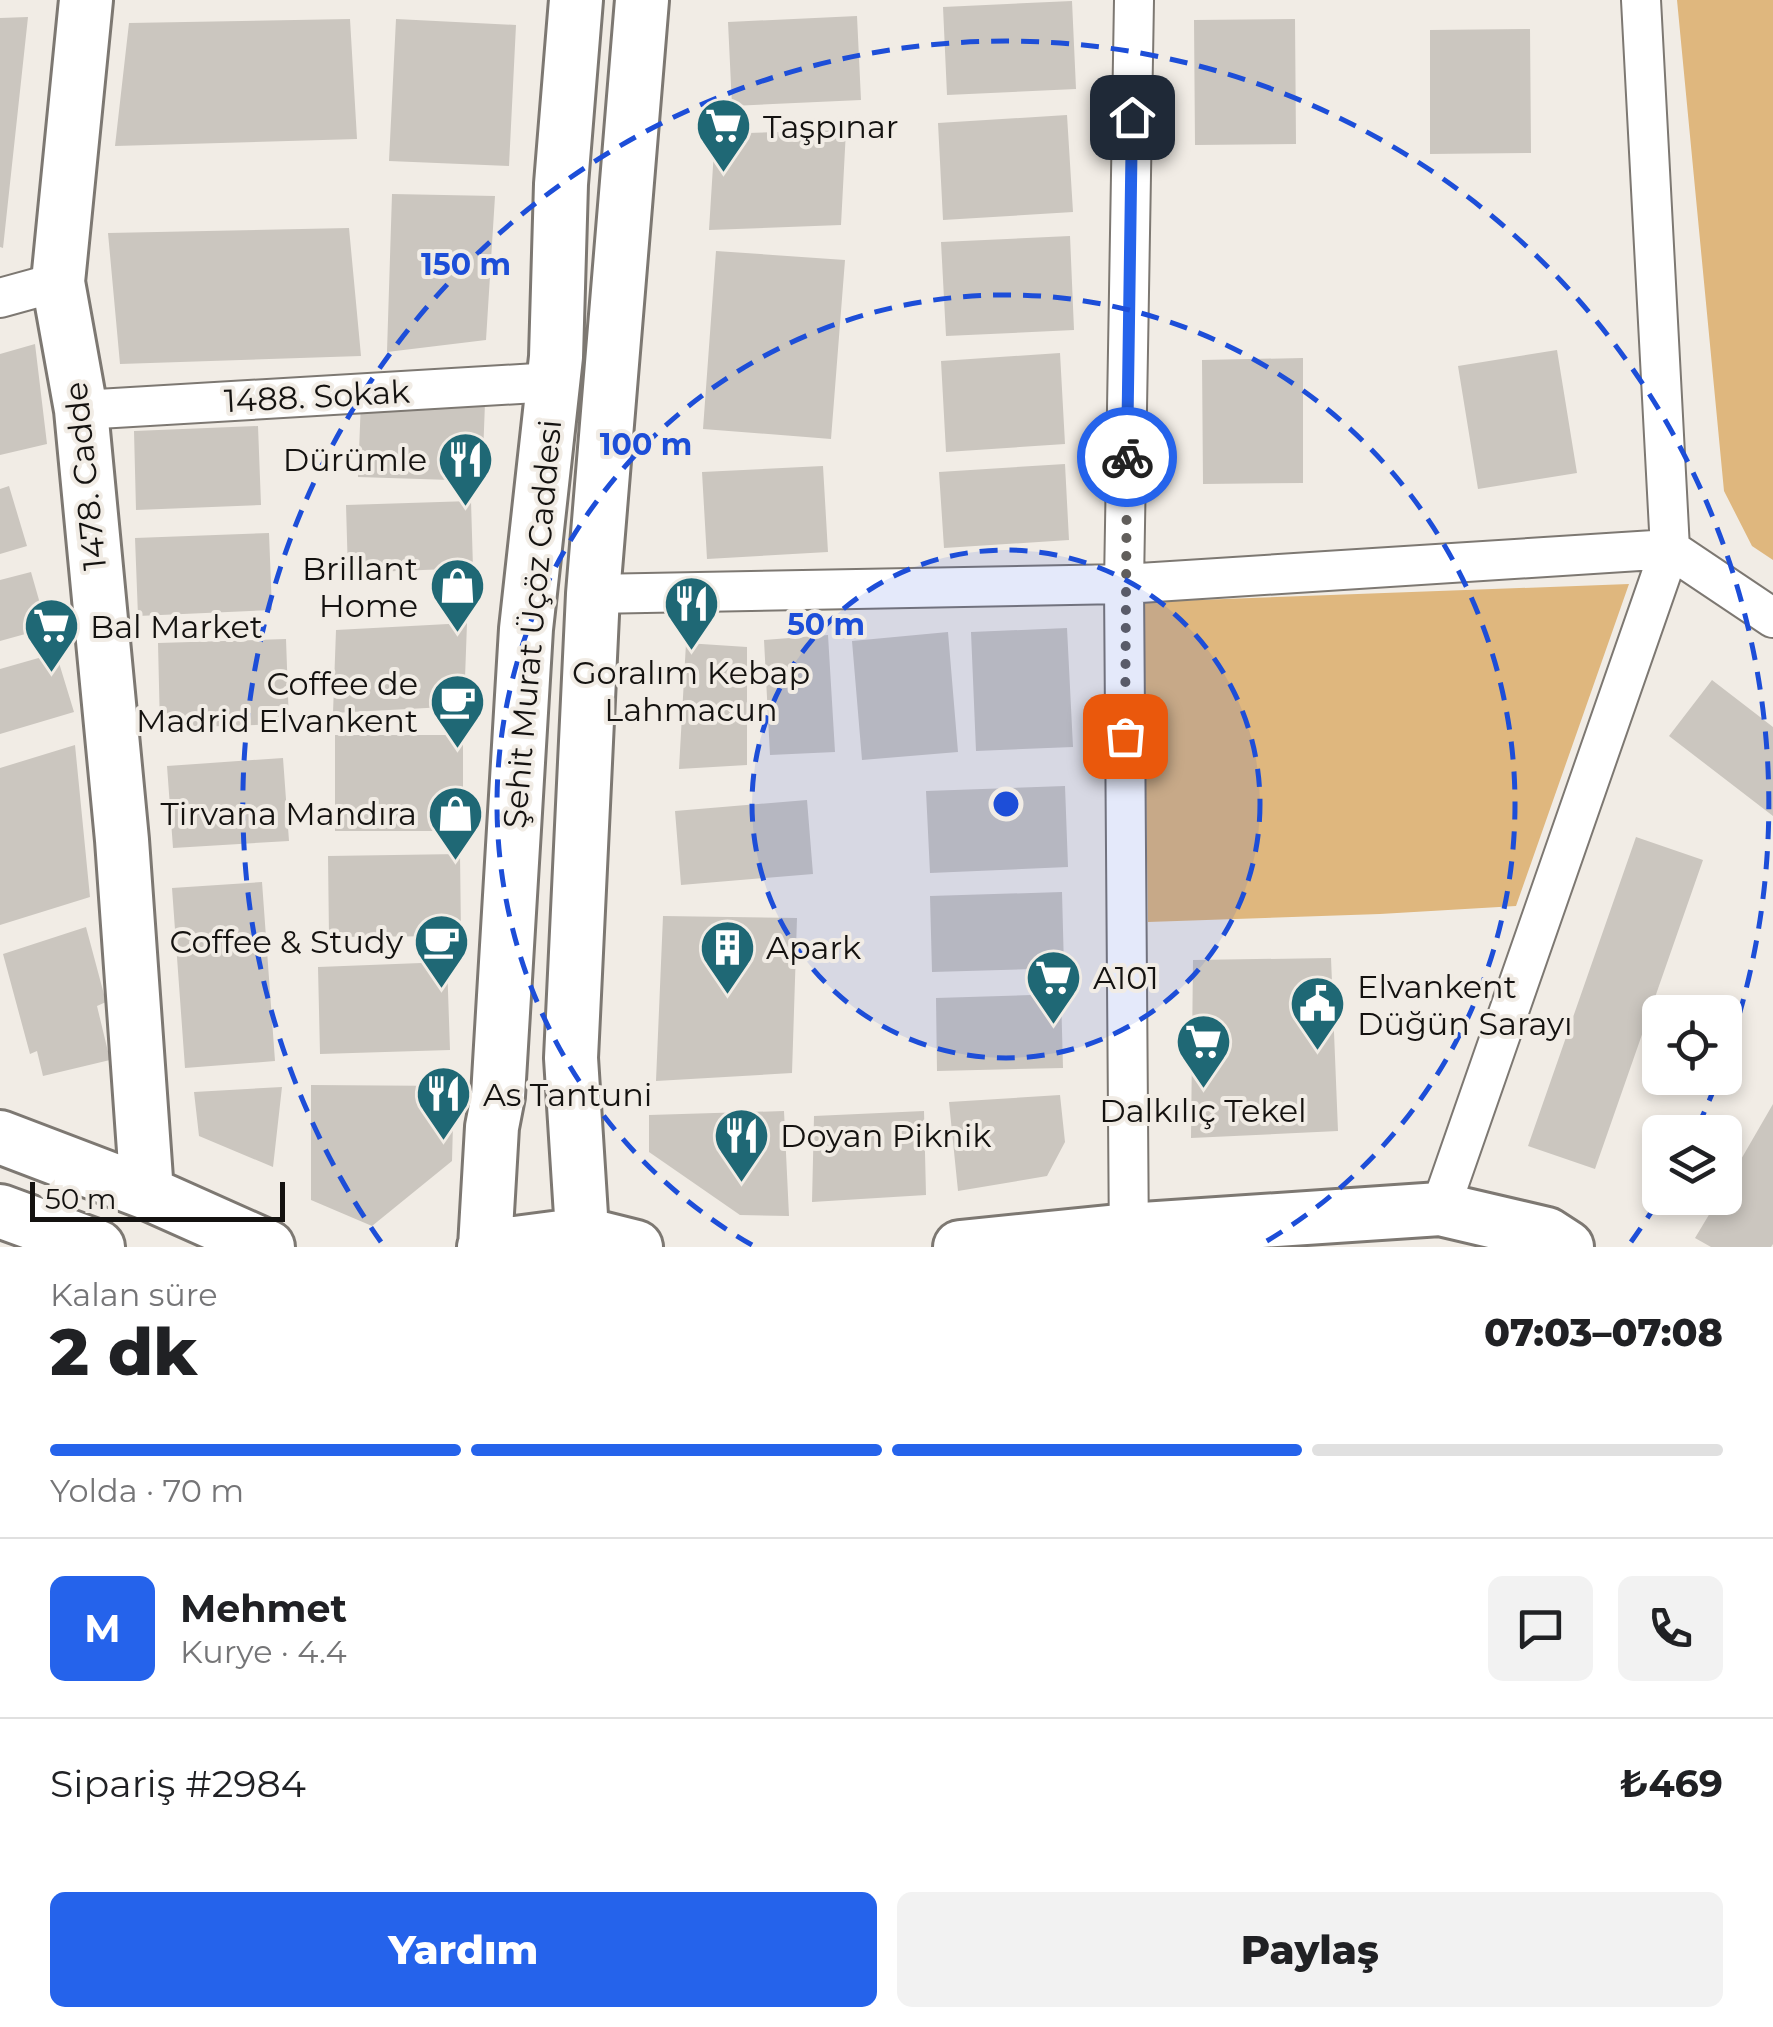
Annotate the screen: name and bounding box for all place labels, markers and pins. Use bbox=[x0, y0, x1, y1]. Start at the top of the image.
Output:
pin bbox=[1090, 75, 1175, 160]
supermarket icon: Taşpınar bbox=[694, 96, 754, 175]
place label: Taşpınar bbox=[763, 107, 899, 146]
restaurant icon: Dürümle bbox=[436, 429, 496, 508]
place label: Dürümle bbox=[283, 440, 427, 479]
place label: Brillant Home bbox=[302, 549, 418, 625]
shop icon: Brillant Home bbox=[427, 556, 487, 635]
restaurant icon: Goralım Kebap Lahmacun bbox=[661, 573, 721, 652]
supermarket icon: Bal Market bbox=[21, 596, 81, 675]
place label: Bal Market bbox=[90, 607, 263, 646]
place label: Goralım Kebap Lahmacun bbox=[572, 653, 810, 729]
place label: Coffee de Madrid Elvankent bbox=[136, 664, 418, 740]
cafe icon: Coffee de Madrid Elvankent bbox=[427, 671, 487, 750]
pin bbox=[1083, 694, 1168, 779]
shop icon: Tirvana Mandıra bbox=[426, 783, 486, 862]
centre of rings bbox=[988, 786, 1024, 822]
place label: Tirvana Mandıra bbox=[160, 794, 417, 833]
cafe icon: Coffee & Study bbox=[412, 911, 472, 990]
building icon: Apark bbox=[697, 917, 757, 996]
place label: Coffee & Study bbox=[170, 922, 404, 961]
place label: Apark bbox=[766, 928, 861, 967]
supermarket icon: A101 bbox=[1024, 947, 1084, 1026]
place label: A101 bbox=[1093, 958, 1159, 997]
place label: Elvankent Düğün Sarayı bbox=[1357, 967, 1573, 1043]
public building icon: Elvankent Düğün Sarayı bbox=[1288, 974, 1348, 1053]
supermarket icon: Dalkılıç Tekel bbox=[1173, 1011, 1233, 1090]
restaurant icon: As Tantuni bbox=[414, 1064, 474, 1143]
place label: As Tantuni bbox=[483, 1075, 652, 1114]
place label: Dalkılıç Tekel bbox=[1099, 1091, 1307, 1130]
restaurant icon: Doyan Piknik bbox=[711, 1105, 771, 1184]
place label: Doyan Piknik bbox=[780, 1116, 992, 1155]

